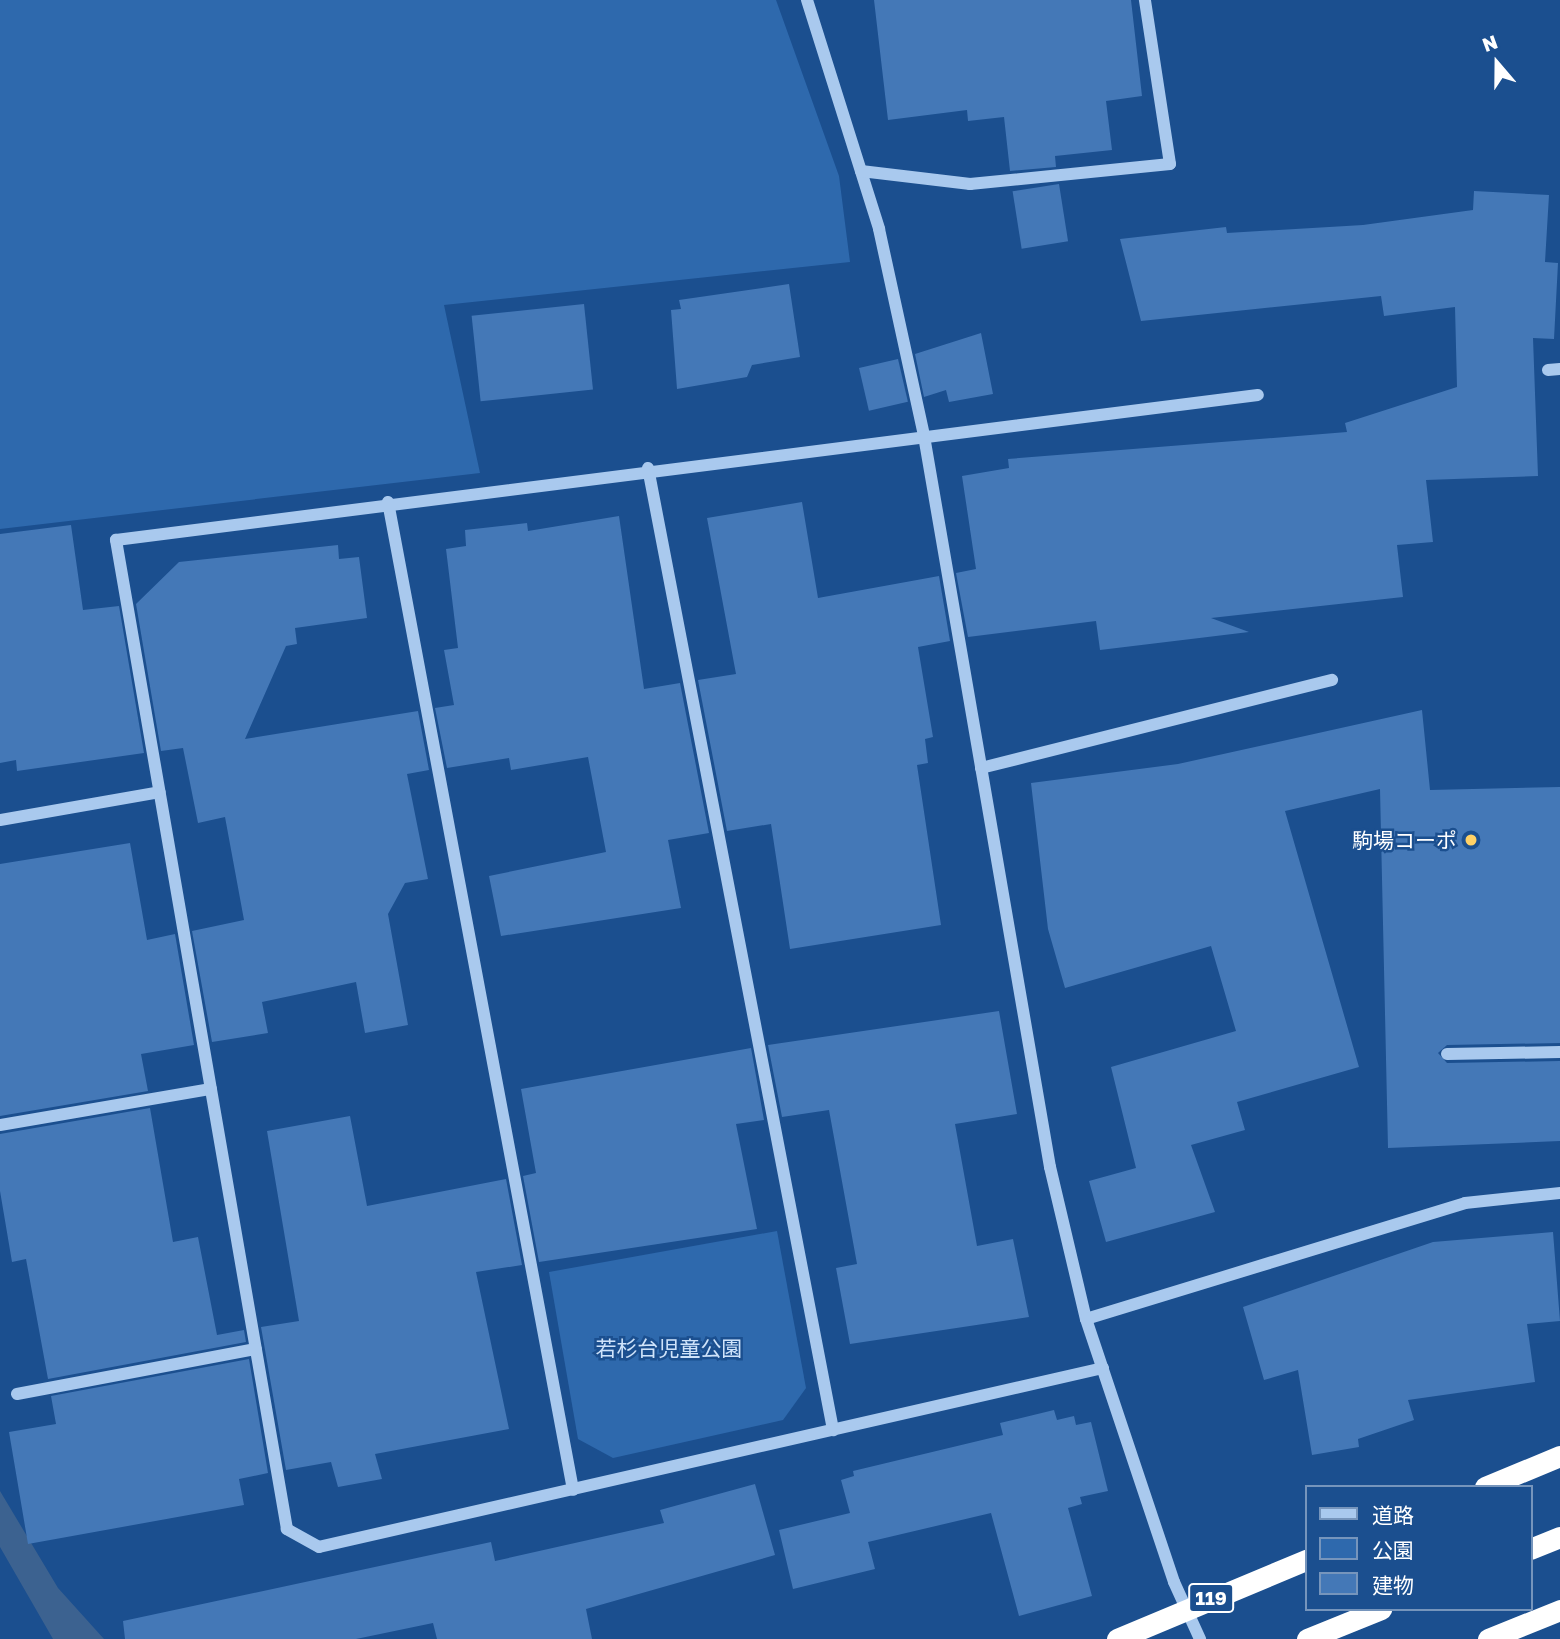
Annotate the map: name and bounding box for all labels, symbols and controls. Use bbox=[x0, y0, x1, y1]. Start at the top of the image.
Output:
north arrow bbox=[1462, 28, 1532, 98]
text: N bbox=[1479, 30, 1500, 56]
place label: 駒場コーポ bbox=[1352, 827, 1457, 853]
marker: 駒場コーポ bbox=[1463, 832, 1479, 848]
park label: 若杉台児童公園 bbox=[596, 1335, 742, 1361]
legend bbox=[1304, 1485, 1532, 1611]
text: 道路 bbox=[1372, 1502, 1414, 1528]
text: 公園 bbox=[1372, 1537, 1414, 1563]
text: 建物 bbox=[1372, 1572, 1414, 1598]
road number: 119 bbox=[1186, 1582, 1236, 1614]

